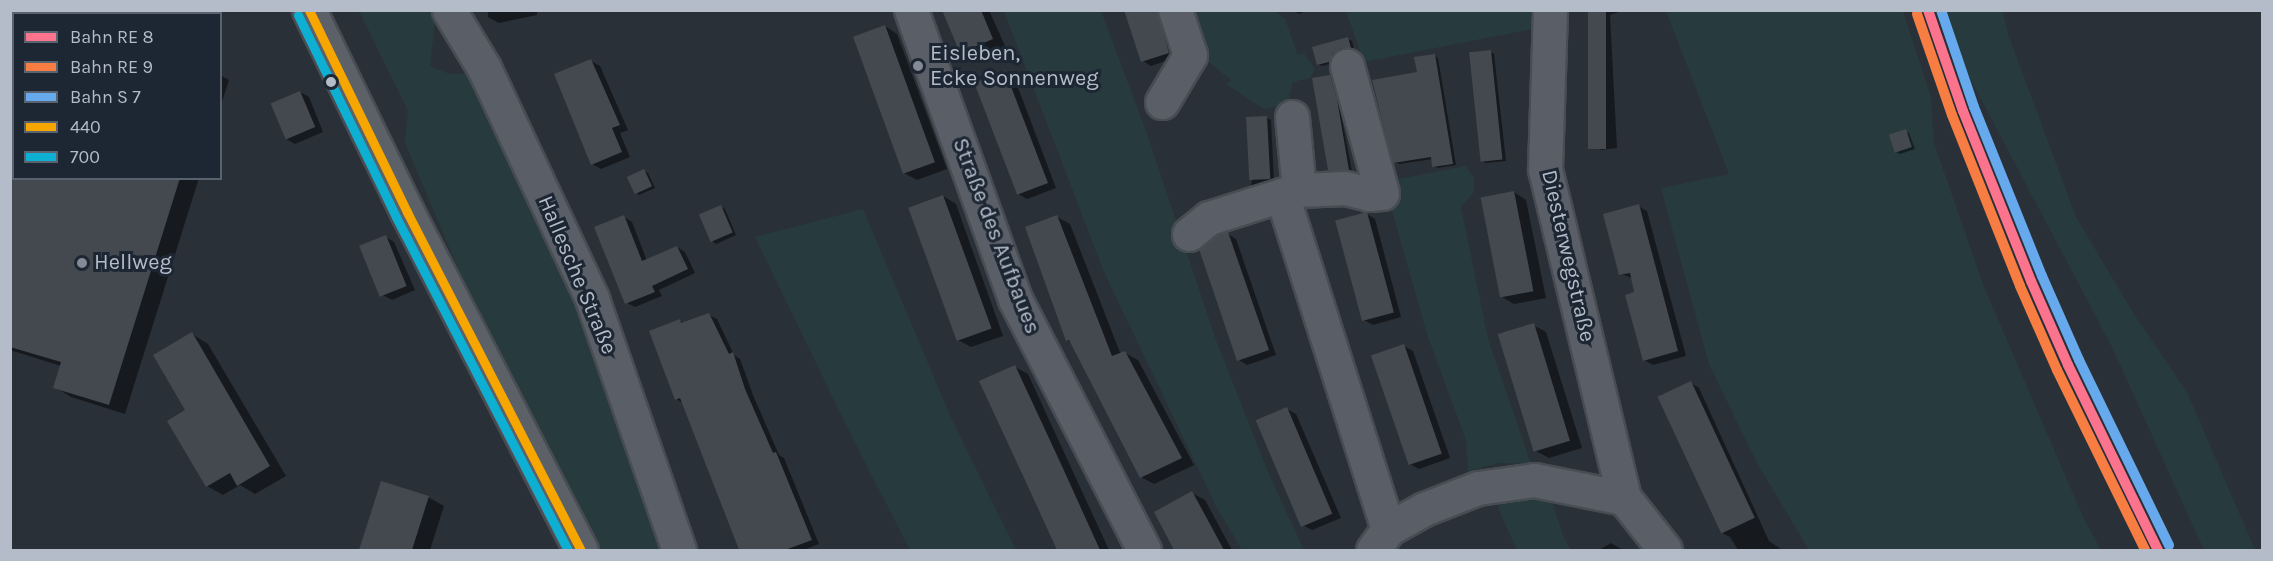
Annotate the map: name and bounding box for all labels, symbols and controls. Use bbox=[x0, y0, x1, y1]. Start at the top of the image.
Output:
legend bbox=[12, 12, 222, 180]
text: Bahn RE 8 bbox=[70, 26, 154, 48]
place label: Eisleben, Ecke Sonnenweg bbox=[930, 40, 1099, 92]
text: Bahn RE 9 bbox=[70, 56, 153, 78]
marker: Eisleben, Ecke Sonnenweg bbox=[911, 59, 925, 73]
unlabelled marker bbox=[325, 76, 337, 88]
text: Bahn S 7 bbox=[70, 86, 141, 108]
text: 440 bbox=[70, 116, 101, 138]
street label: Straße des Aufbaues bbox=[946, 134, 1046, 338]
text: 700 bbox=[70, 146, 100, 168]
street label: Diesterwegstraße bbox=[1535, 167, 1601, 345]
street label: Hallesche Straße bbox=[532, 192, 622, 358]
place label: Hellweg bbox=[94, 250, 172, 276]
marker: Hellweg bbox=[75, 256, 89, 270]

